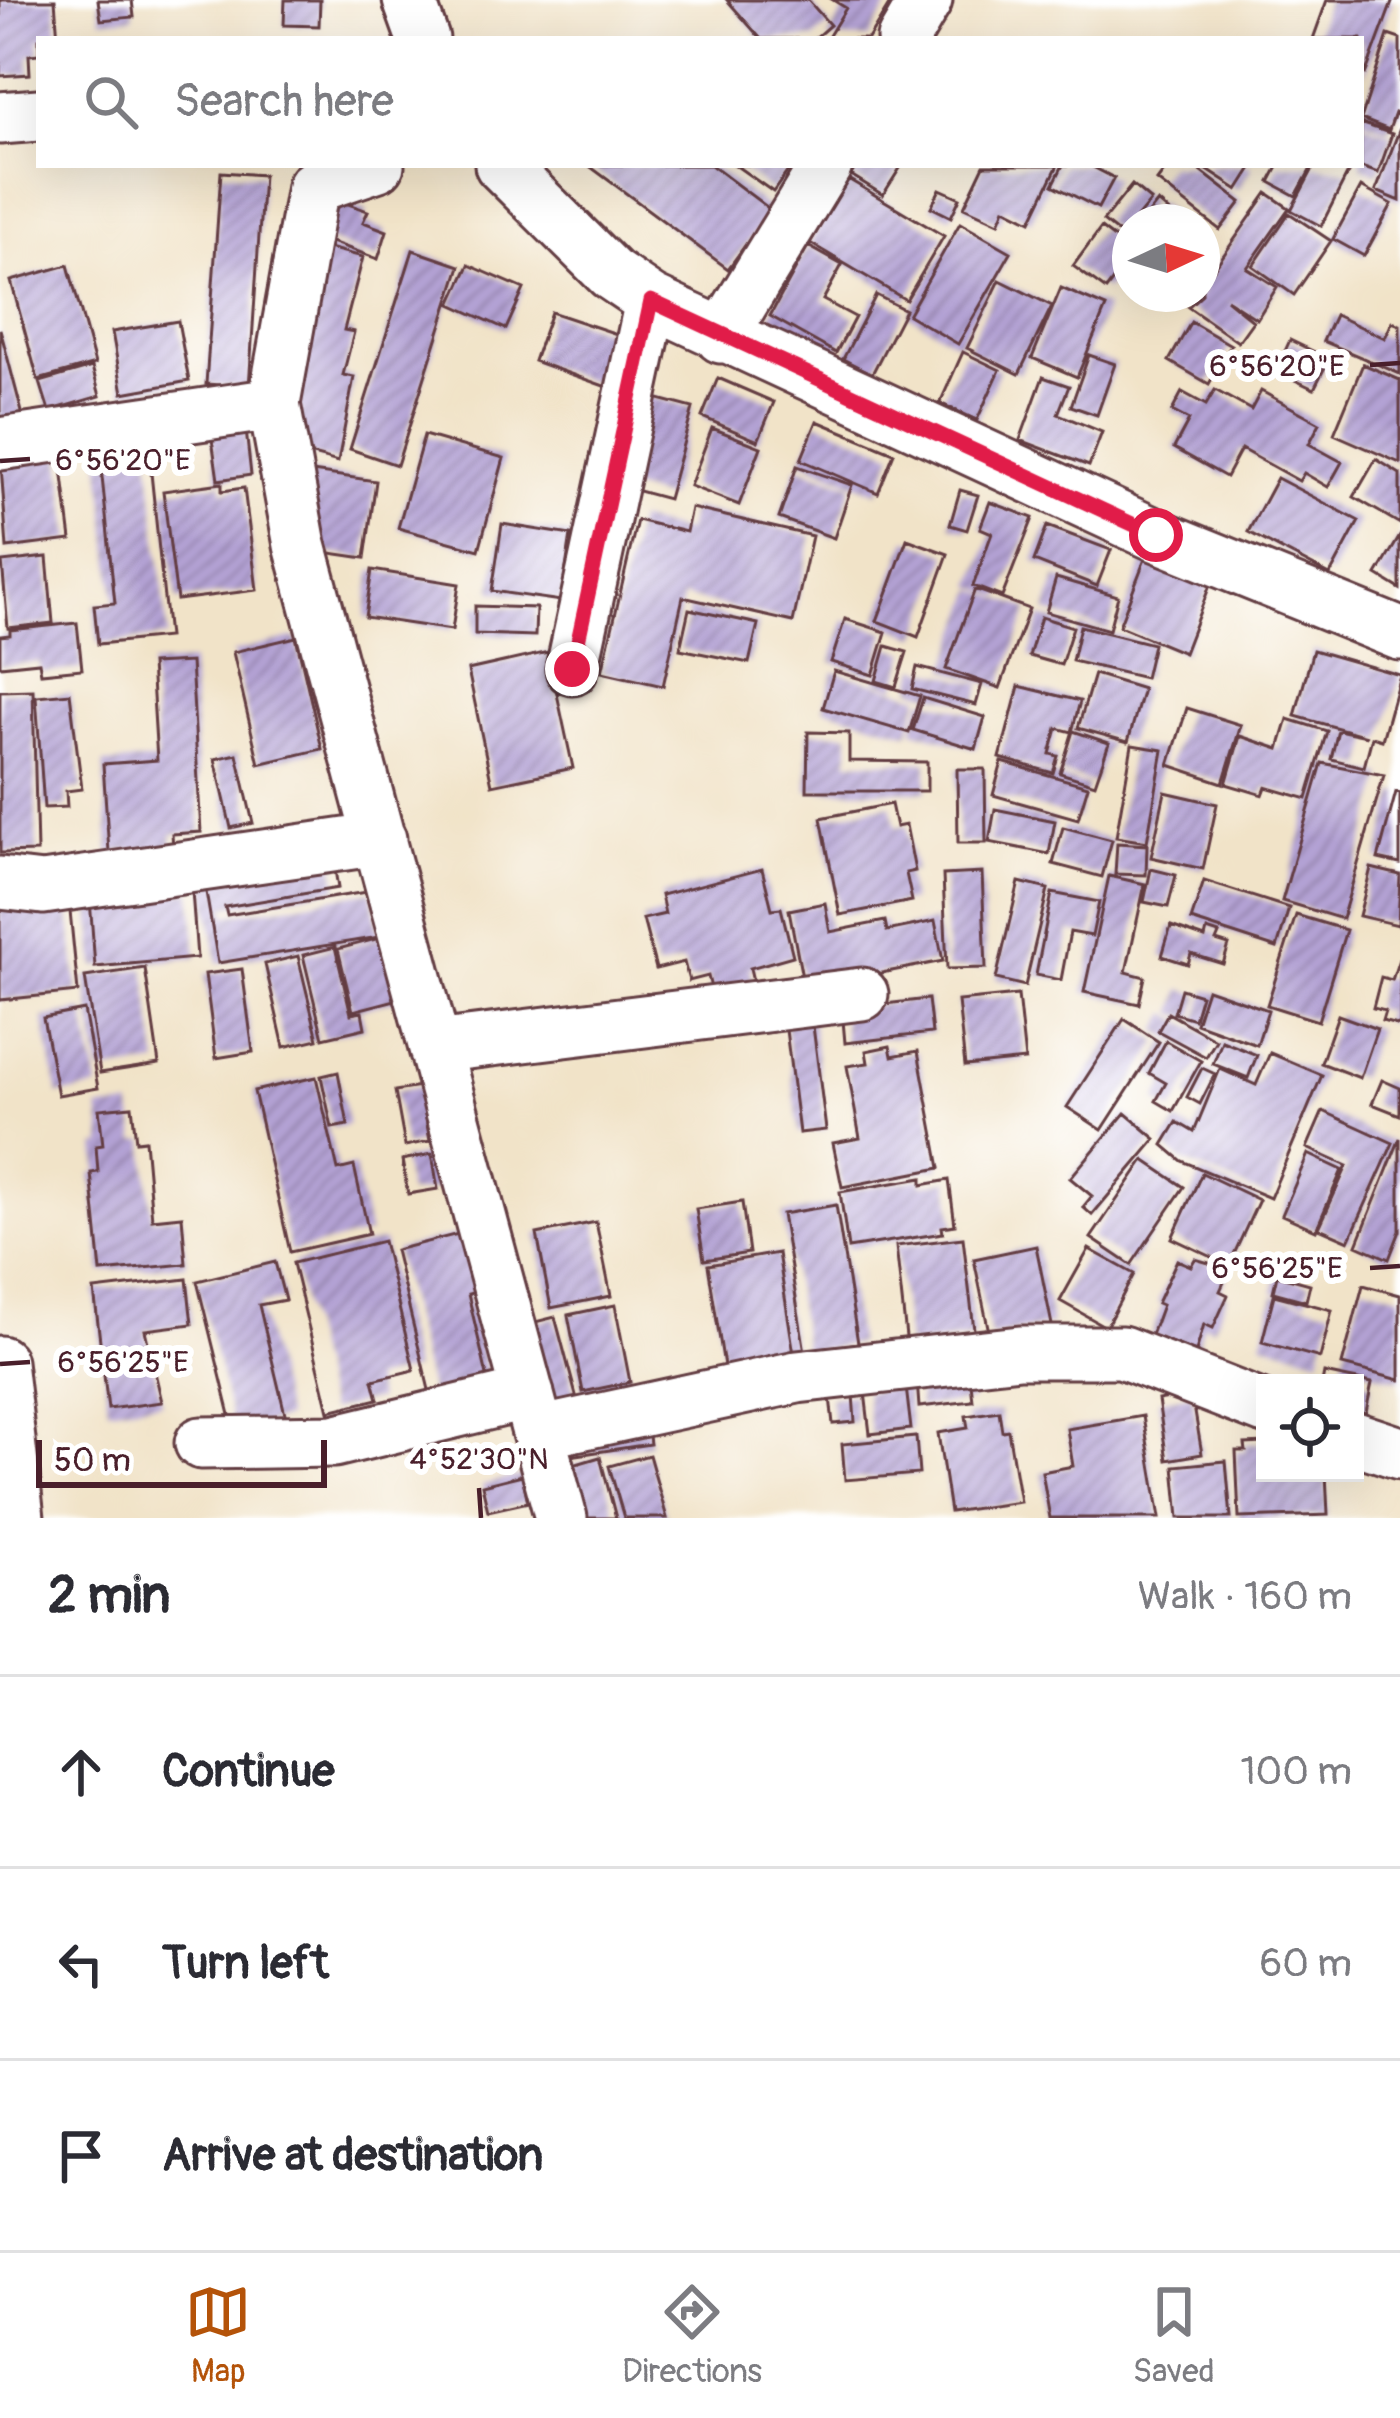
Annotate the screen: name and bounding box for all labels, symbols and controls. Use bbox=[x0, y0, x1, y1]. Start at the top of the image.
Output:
search box bbox=[36, 36, 1364, 168]
icon: search bbox=[78, 69, 144, 135]
text: Search here bbox=[174, 74, 394, 130]
north arrow bbox=[1112, 204, 1220, 312]
text: 6°56'20"E bbox=[1209, 348, 1345, 385]
text: 6°56'20"E bbox=[55, 442, 191, 479]
route start bbox=[1129, 508, 1183, 562]
route end bbox=[545, 642, 599, 696]
text: 6°56'25"E bbox=[1211, 1250, 1343, 1287]
text: 6°56'25"E bbox=[57, 1344, 189, 1381]
map controls bbox=[1256, 1374, 1364, 1482]
button: locate bbox=[1256, 1374, 1364, 1482]
scale bar bbox=[36, 1434, 327, 1487]
text: 50 m bbox=[54, 1440, 131, 1481]
text: 4°52'30"N bbox=[409, 1441, 549, 1478]
text: 2 min bbox=[48, 1564, 170, 1628]
text: Walk · 160 m bbox=[1138, 1572, 1352, 1621]
icon: ahead bbox=[48, 1739, 114, 1805]
text: Continue bbox=[162, 1744, 335, 1800]
text: 100 m bbox=[1240, 1747, 1352, 1796]
icon: left bbox=[48, 1931, 114, 1997]
text: Turn left bbox=[162, 1936, 329, 1992]
text: 60 m bbox=[1260, 1939, 1352, 1988]
icon: arrive bbox=[48, 2123, 114, 2189]
text: Arrive at destination bbox=[162, 2128, 543, 2184]
tab: Map bbox=[185, 2279, 251, 2392]
tab: Directions bbox=[622, 2279, 762, 2392]
tab: Saved bbox=[1133, 2279, 1215, 2392]

